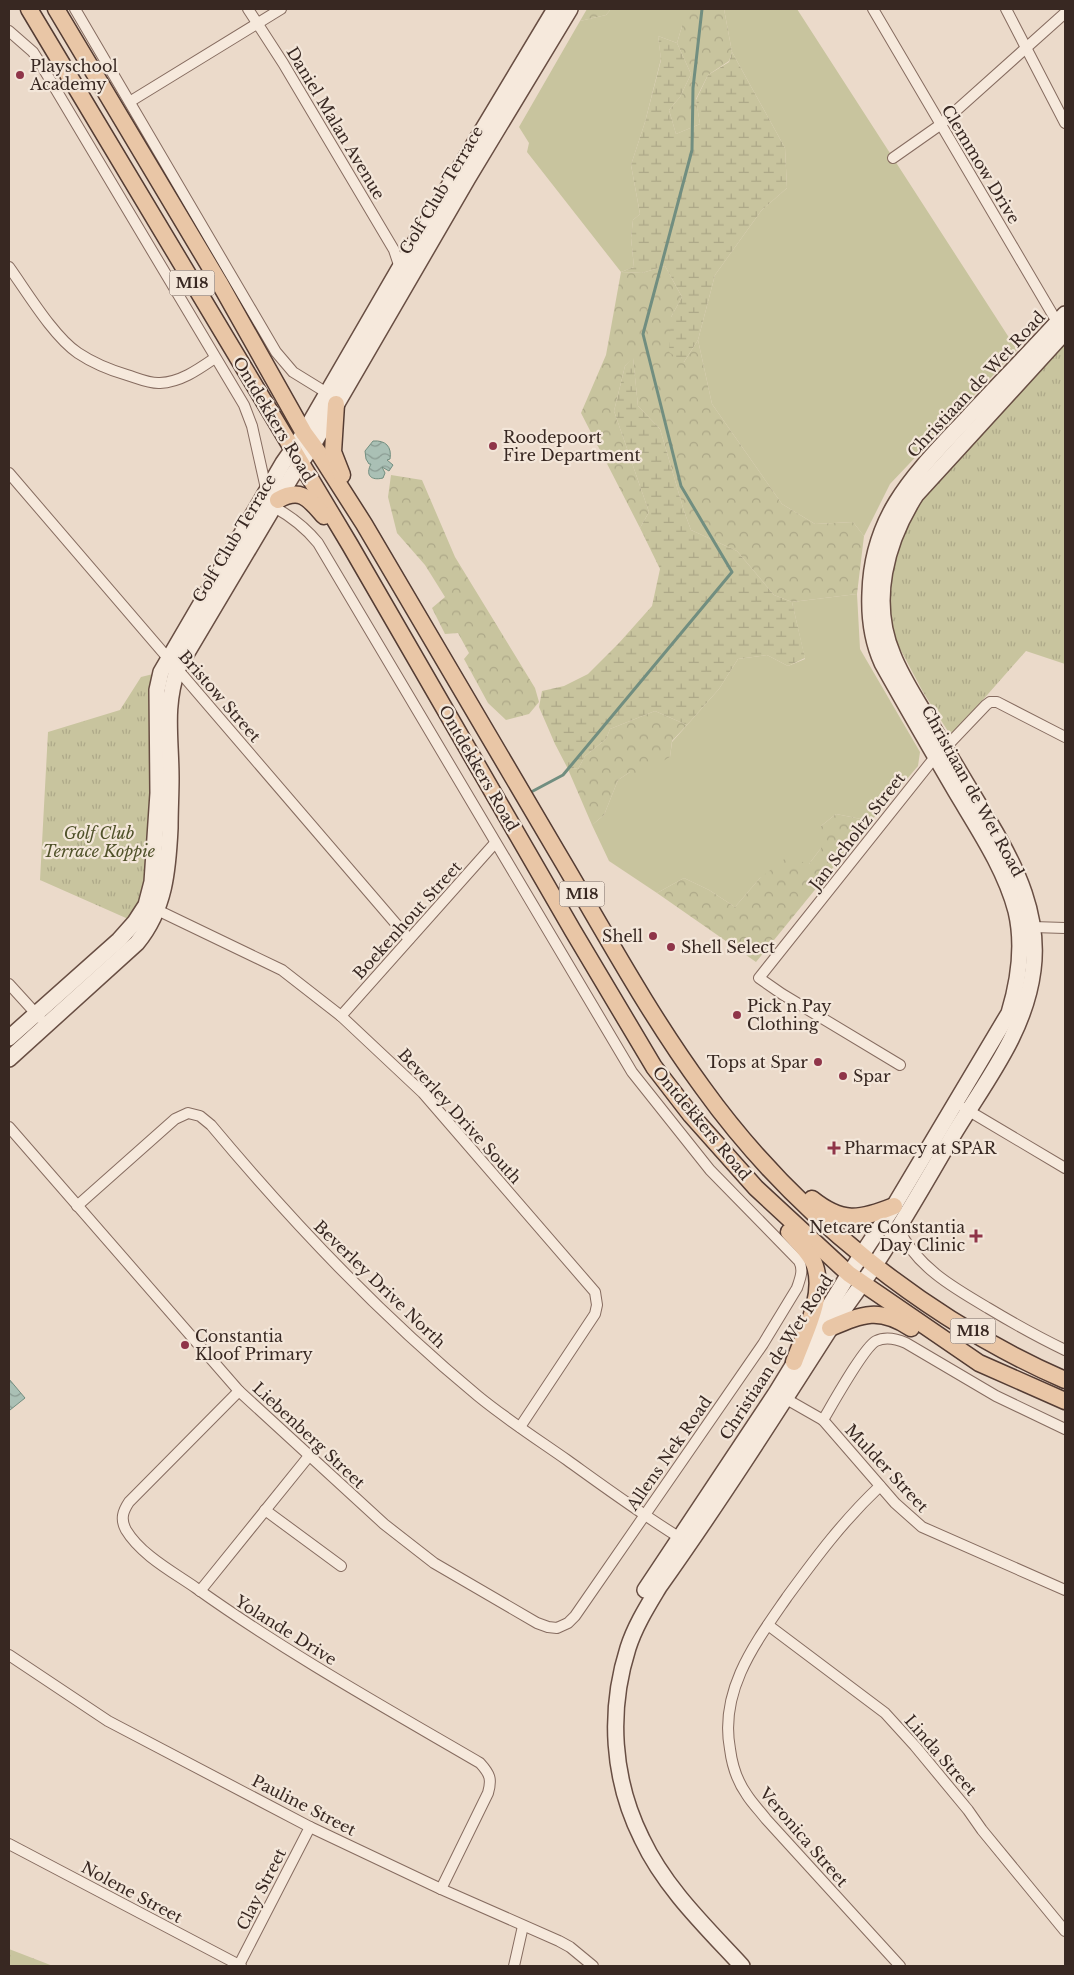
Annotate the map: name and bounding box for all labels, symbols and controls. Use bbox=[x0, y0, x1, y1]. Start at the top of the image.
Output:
street label: Daniel Malan Avenue bbox=[282, 43, 390, 203]
place label: Playschool Academy bbox=[29, 56, 118, 94]
marker: Playschool Academy bbox=[14, 69, 26, 81]
street label: Clemmow Drive bbox=[938, 101, 1024, 227]
street label: Golf Club Terrace bbox=[395, 122, 487, 258]
road number: M18 bbox=[170, 270, 214, 296]
street label: Christiaan de Wet Road bbox=[903, 306, 1049, 461]
street label: Ontdekkers Road bbox=[229, 353, 319, 485]
place label: Roodepoort Fire Department bbox=[503, 427, 641, 465]
marker: Roodepoort Fire Department bbox=[487, 440, 499, 452]
street label: Golf Club Terrace bbox=[188, 470, 280, 606]
street label: Bristow Street bbox=[175, 646, 265, 746]
street label: Ontdekkers Road bbox=[435, 701, 523, 835]
street label: Christiaan de Wet Road bbox=[917, 702, 1029, 880]
street label: Jan Scholtz Street bbox=[804, 768, 909, 895]
park label: Golf Club Terrace Koppie bbox=[43, 823, 156, 861]
street label: Boekenhout Street bbox=[349, 857, 465, 983]
road number: M18 bbox=[560, 882, 604, 906]
place label: Shell bbox=[602, 926, 643, 946]
marker: Shell bbox=[647, 930, 659, 942]
place label: Shell Select bbox=[681, 937, 775, 957]
marker: Shell Select bbox=[665, 941, 677, 953]
place label: Pick n Pay Clothing bbox=[747, 996, 832, 1034]
marker: Pick n Pay Clothing bbox=[731, 1009, 743, 1021]
street label: Beverley Drive South bbox=[394, 1044, 526, 1188]
place label: Tops at Spar bbox=[707, 1052, 808, 1072]
marker: Tops at Spar bbox=[812, 1056, 824, 1068]
street label: Ontdekkers Road bbox=[649, 1062, 756, 1184]
place label: Spar bbox=[853, 1066, 891, 1086]
marker: Spar bbox=[837, 1070, 849, 1082]
place label: Pharmacy at SPAR bbox=[844, 1138, 998, 1158]
marker: Pharmacy at SPAR bbox=[828, 1142, 840, 1154]
street label: Beverley Drive North bbox=[310, 1216, 450, 1352]
place label: Netcare Constantia Day Clinic bbox=[809, 1217, 965, 1255]
marker: Netcare Constantia Day Clinic bbox=[969, 1229, 983, 1243]
street label: Christiaan de Wet Road bbox=[715, 1270, 837, 1443]
road number: M18 bbox=[950, 1318, 996, 1344]
place label: Constantia Kloof Primary bbox=[195, 1326, 314, 1364]
marker: Constantia Kloof Primary bbox=[179, 1339, 191, 1351]
street label: Liebenberg Street bbox=[249, 1378, 369, 1492]
street label: Allens Nek Road bbox=[622, 1392, 716, 1515]
street label: Mulder Street bbox=[841, 1420, 933, 1516]
street label: Yolande Drive bbox=[231, 1590, 340, 1669]
street label: Linda Street bbox=[901, 1711, 981, 1799]
street label: Pauline Street bbox=[249, 1770, 359, 1840]
street label: Veronica Street bbox=[755, 1783, 852, 1891]
street label: Clay Street bbox=[232, 1845, 290, 1933]
street label: Nolene Street bbox=[78, 1857, 186, 1927]

